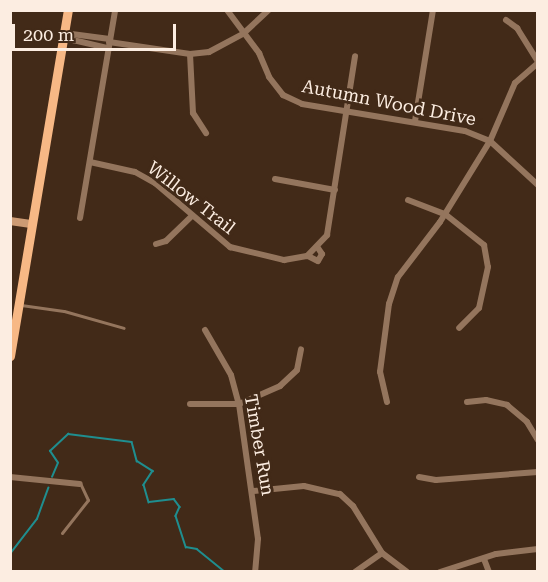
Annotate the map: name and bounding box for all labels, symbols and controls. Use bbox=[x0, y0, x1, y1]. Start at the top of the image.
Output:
scale bar bbox=[15, 12, 178, 50]
text: 200 m bbox=[23, 24, 74, 45]
street label: Autumn Wood Drive bbox=[300, 76, 478, 130]
street label: Willow Trail bbox=[143, 157, 239, 239]
street label: Timber Run bbox=[239, 393, 279, 497]

